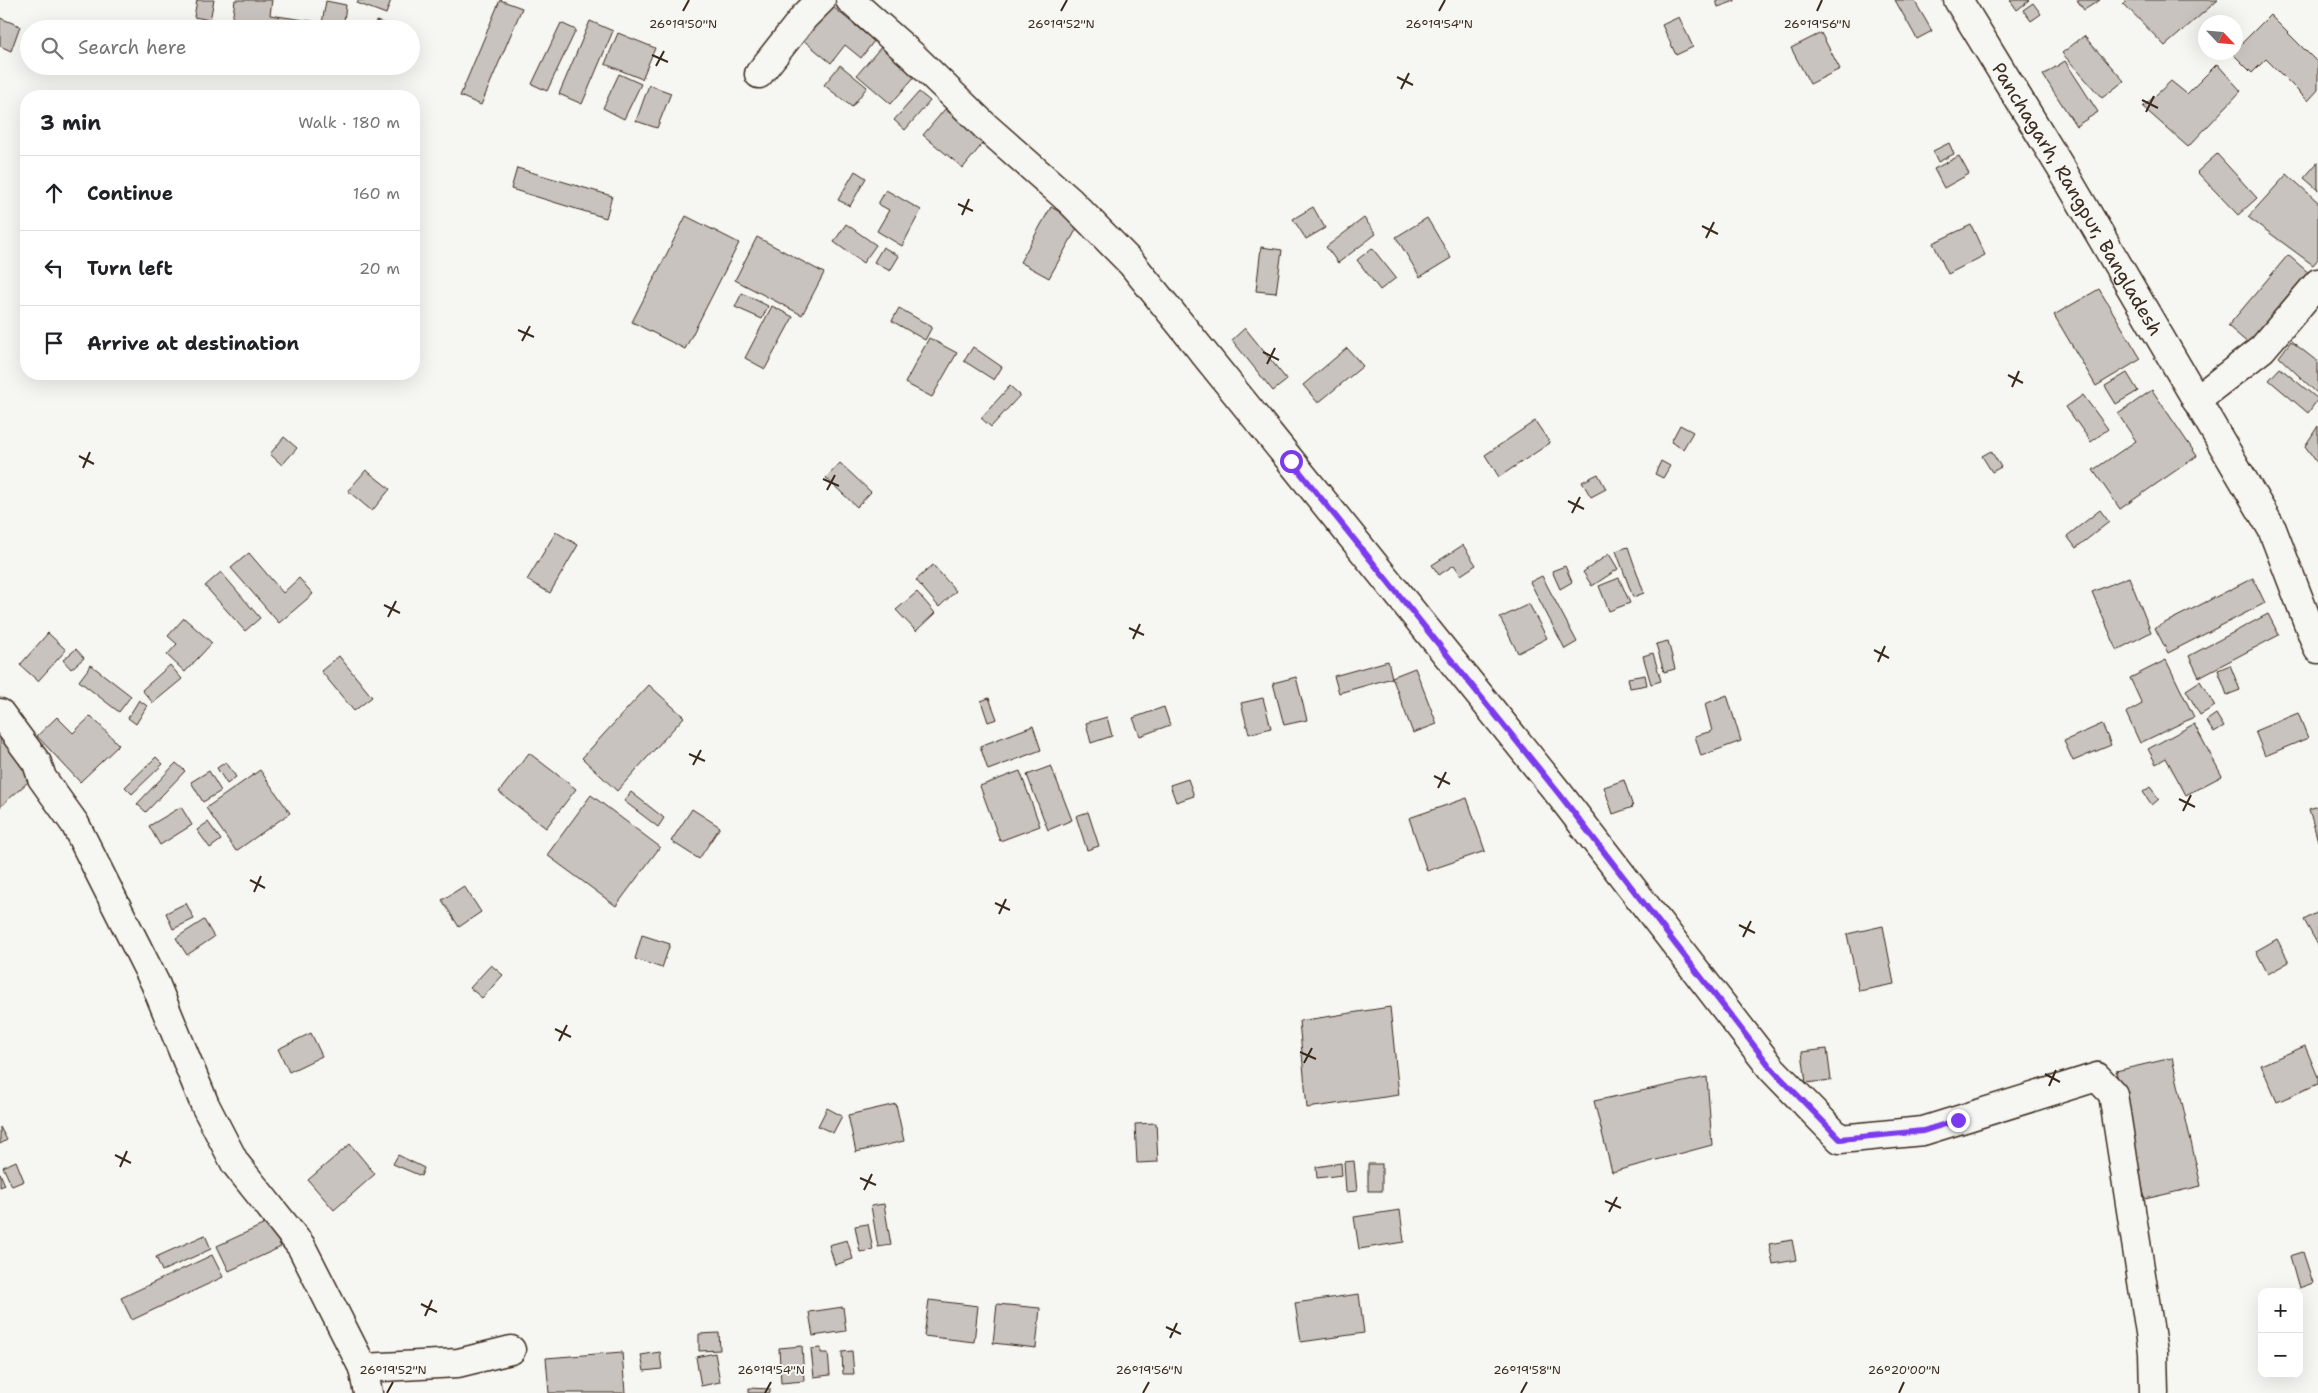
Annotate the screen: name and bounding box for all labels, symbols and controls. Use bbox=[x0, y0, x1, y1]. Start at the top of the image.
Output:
north arrow bbox=[2198, 15, 2243, 60]
text: 26°19'50"N bbox=[649, 16, 717, 32]
text: 26°19'52"N bbox=[1027, 16, 1095, 32]
text: 26°19'54"N bbox=[1405, 16, 1473, 32]
text: 26°19'56"N bbox=[1783, 16, 1851, 32]
search box bbox=[20, 20, 420, 75]
icon: search bbox=[38, 34, 66, 62]
text: Search here bbox=[78, 35, 187, 60]
street label: Panchagarh, Rangpur, Bangladesh bbox=[1986, 58, 2168, 340]
text: 3 min bbox=[40, 109, 101, 137]
text: Walk · 180 m bbox=[298, 112, 400, 133]
icon: ahead bbox=[40, 179, 68, 207]
text: Continue bbox=[87, 181, 173, 206]
text: 160 m bbox=[353, 183, 400, 204]
icon: left bbox=[40, 254, 68, 282]
text: Turn left bbox=[87, 256, 173, 281]
text: 20 m bbox=[359, 258, 400, 279]
icon: arrive bbox=[40, 329, 68, 357]
text: Arrive at destination bbox=[87, 331, 299, 356]
route start bbox=[1280, 450, 1303, 473]
route end bbox=[1947, 1109, 1970, 1132]
map controls bbox=[2258, 1288, 2303, 1378]
button: + bbox=[2258, 1288, 2303, 1333]
button: − bbox=[2258, 1333, 2303, 1378]
text: 26°19'52"N bbox=[359, 1362, 427, 1378]
text: 26°19'54"N bbox=[737, 1362, 805, 1378]
text: 26°19'56"N bbox=[1115, 1362, 1183, 1378]
text: 26°19'58"N bbox=[1493, 1362, 1561, 1378]
text: 26°20'00"N bbox=[1868, 1362, 1940, 1378]

